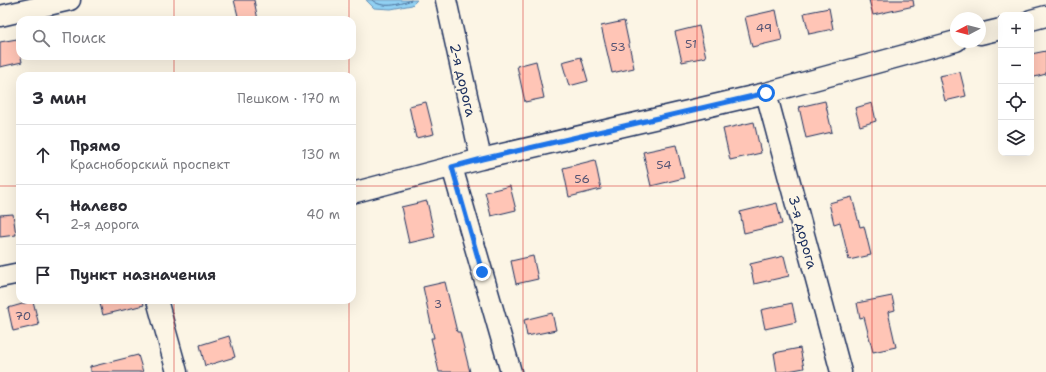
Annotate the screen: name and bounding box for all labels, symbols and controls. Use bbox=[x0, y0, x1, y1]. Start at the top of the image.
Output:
north arrow bbox=[950, 12, 986, 48]
map controls bbox=[998, 12, 1034, 156]
button: + bbox=[998, 12, 1034, 48]
search box bbox=[16, 16, 356, 60]
house number: 49 bbox=[756, 20, 772, 36]
icon: search bbox=[30, 27, 52, 49]
text: Поиск bbox=[62, 28, 106, 48]
house number: 51 bbox=[685, 36, 697, 52]
house number: 53 bbox=[610, 39, 626, 55]
street label: 2-я дорога bbox=[446, 42, 480, 119]
button: − bbox=[998, 48, 1034, 84]
route start bbox=[757, 84, 775, 102]
button: locate bbox=[998, 84, 1034, 120]
text: 3 мин bbox=[32, 87, 87, 109]
text: Пешком · 170 m bbox=[237, 90, 340, 107]
button: layers bbox=[998, 120, 1034, 156]
text: Прямо bbox=[70, 136, 120, 156]
icon: ahead bbox=[32, 144, 54, 166]
text: 130 m bbox=[302, 146, 340, 163]
text: Красноборский проспект bbox=[70, 156, 230, 173]
house number: 54 bbox=[656, 157, 672, 173]
house number: 56 bbox=[574, 171, 590, 187]
street label: 3-я дорога bbox=[785, 193, 822, 271]
text: Налево bbox=[70, 196, 128, 216]
icon: left bbox=[32, 204, 54, 226]
text: 40 m bbox=[306, 206, 340, 223]
text: 2-я дорога bbox=[70, 216, 139, 233]
route end bbox=[473, 263, 491, 281]
icon: arrive bbox=[32, 264, 54, 286]
text: Пункт назначения bbox=[70, 265, 216, 285]
house number: 3 bbox=[434, 296, 442, 312]
house number: 70 bbox=[15, 308, 31, 324]

